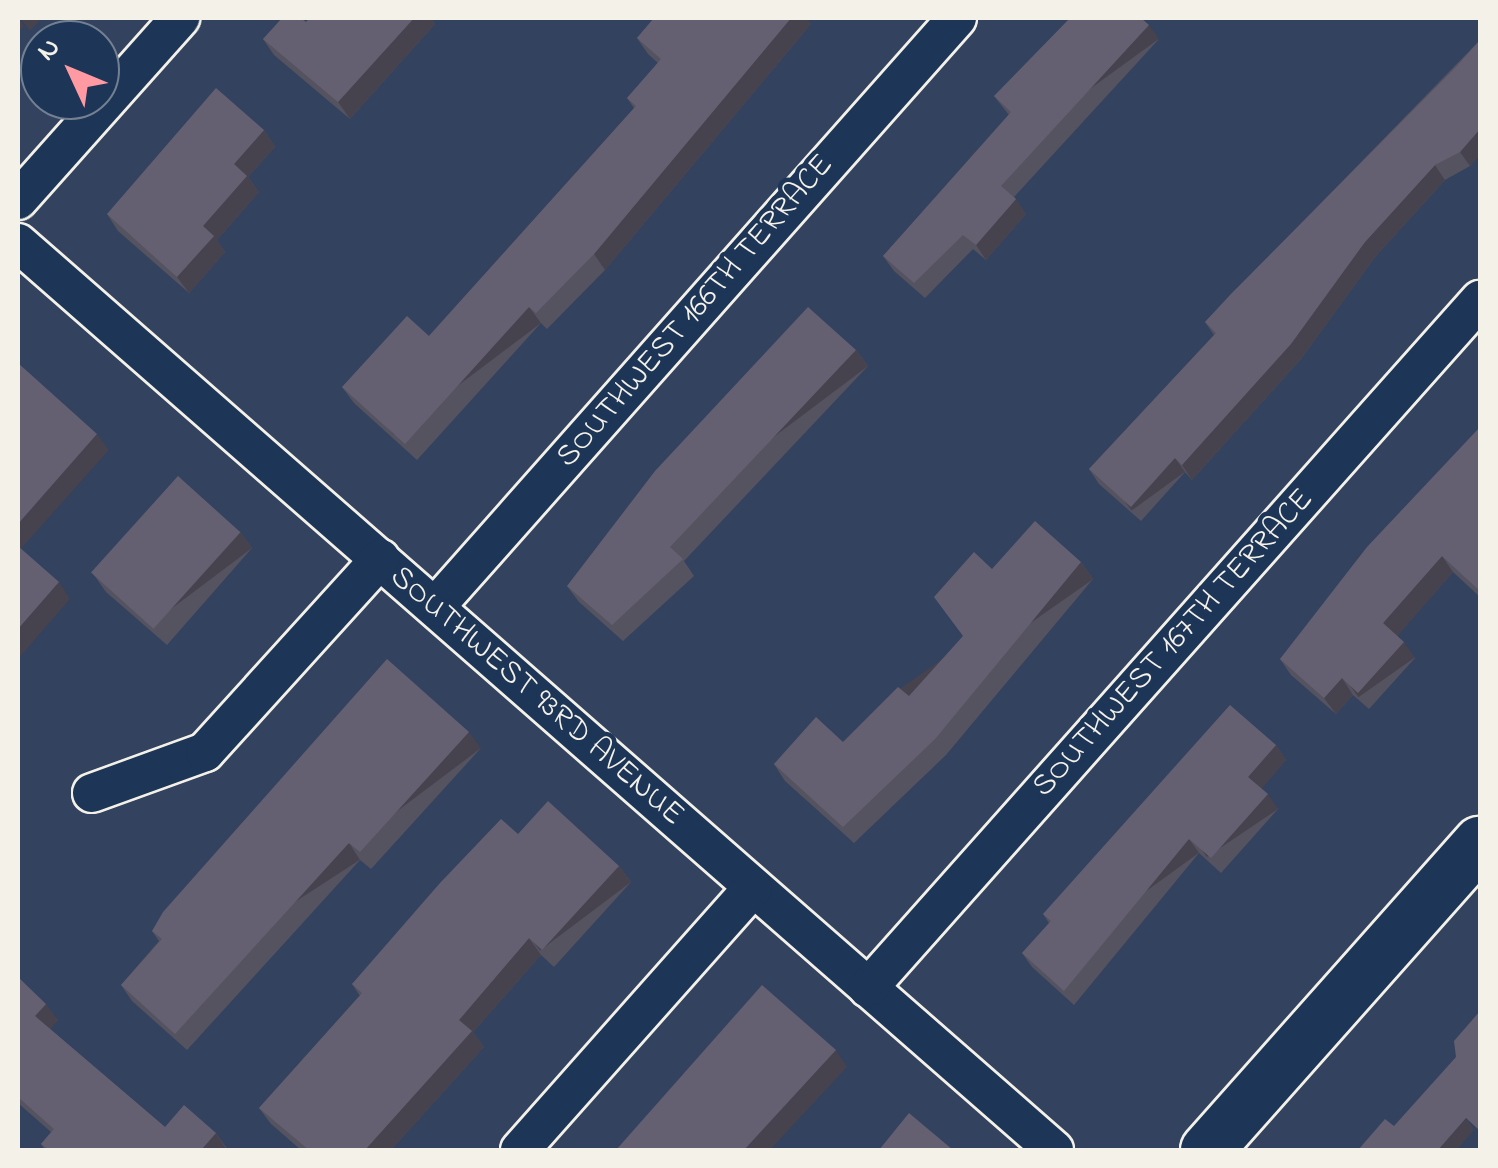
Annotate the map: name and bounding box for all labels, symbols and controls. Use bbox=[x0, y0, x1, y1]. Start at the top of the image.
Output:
north arrow bbox=[20, 20, 120, 120]
text: N bbox=[28, 29, 71, 71]
street label: SOUTHWEST 166TH TERRACE bbox=[549, 147, 843, 477]
street label: SOUTHWEST 167TH TERRACE bbox=[1025, 482, 1323, 806]
street label: SOUTHWEST 93RD AVENUE bbox=[381, 559, 691, 835]

